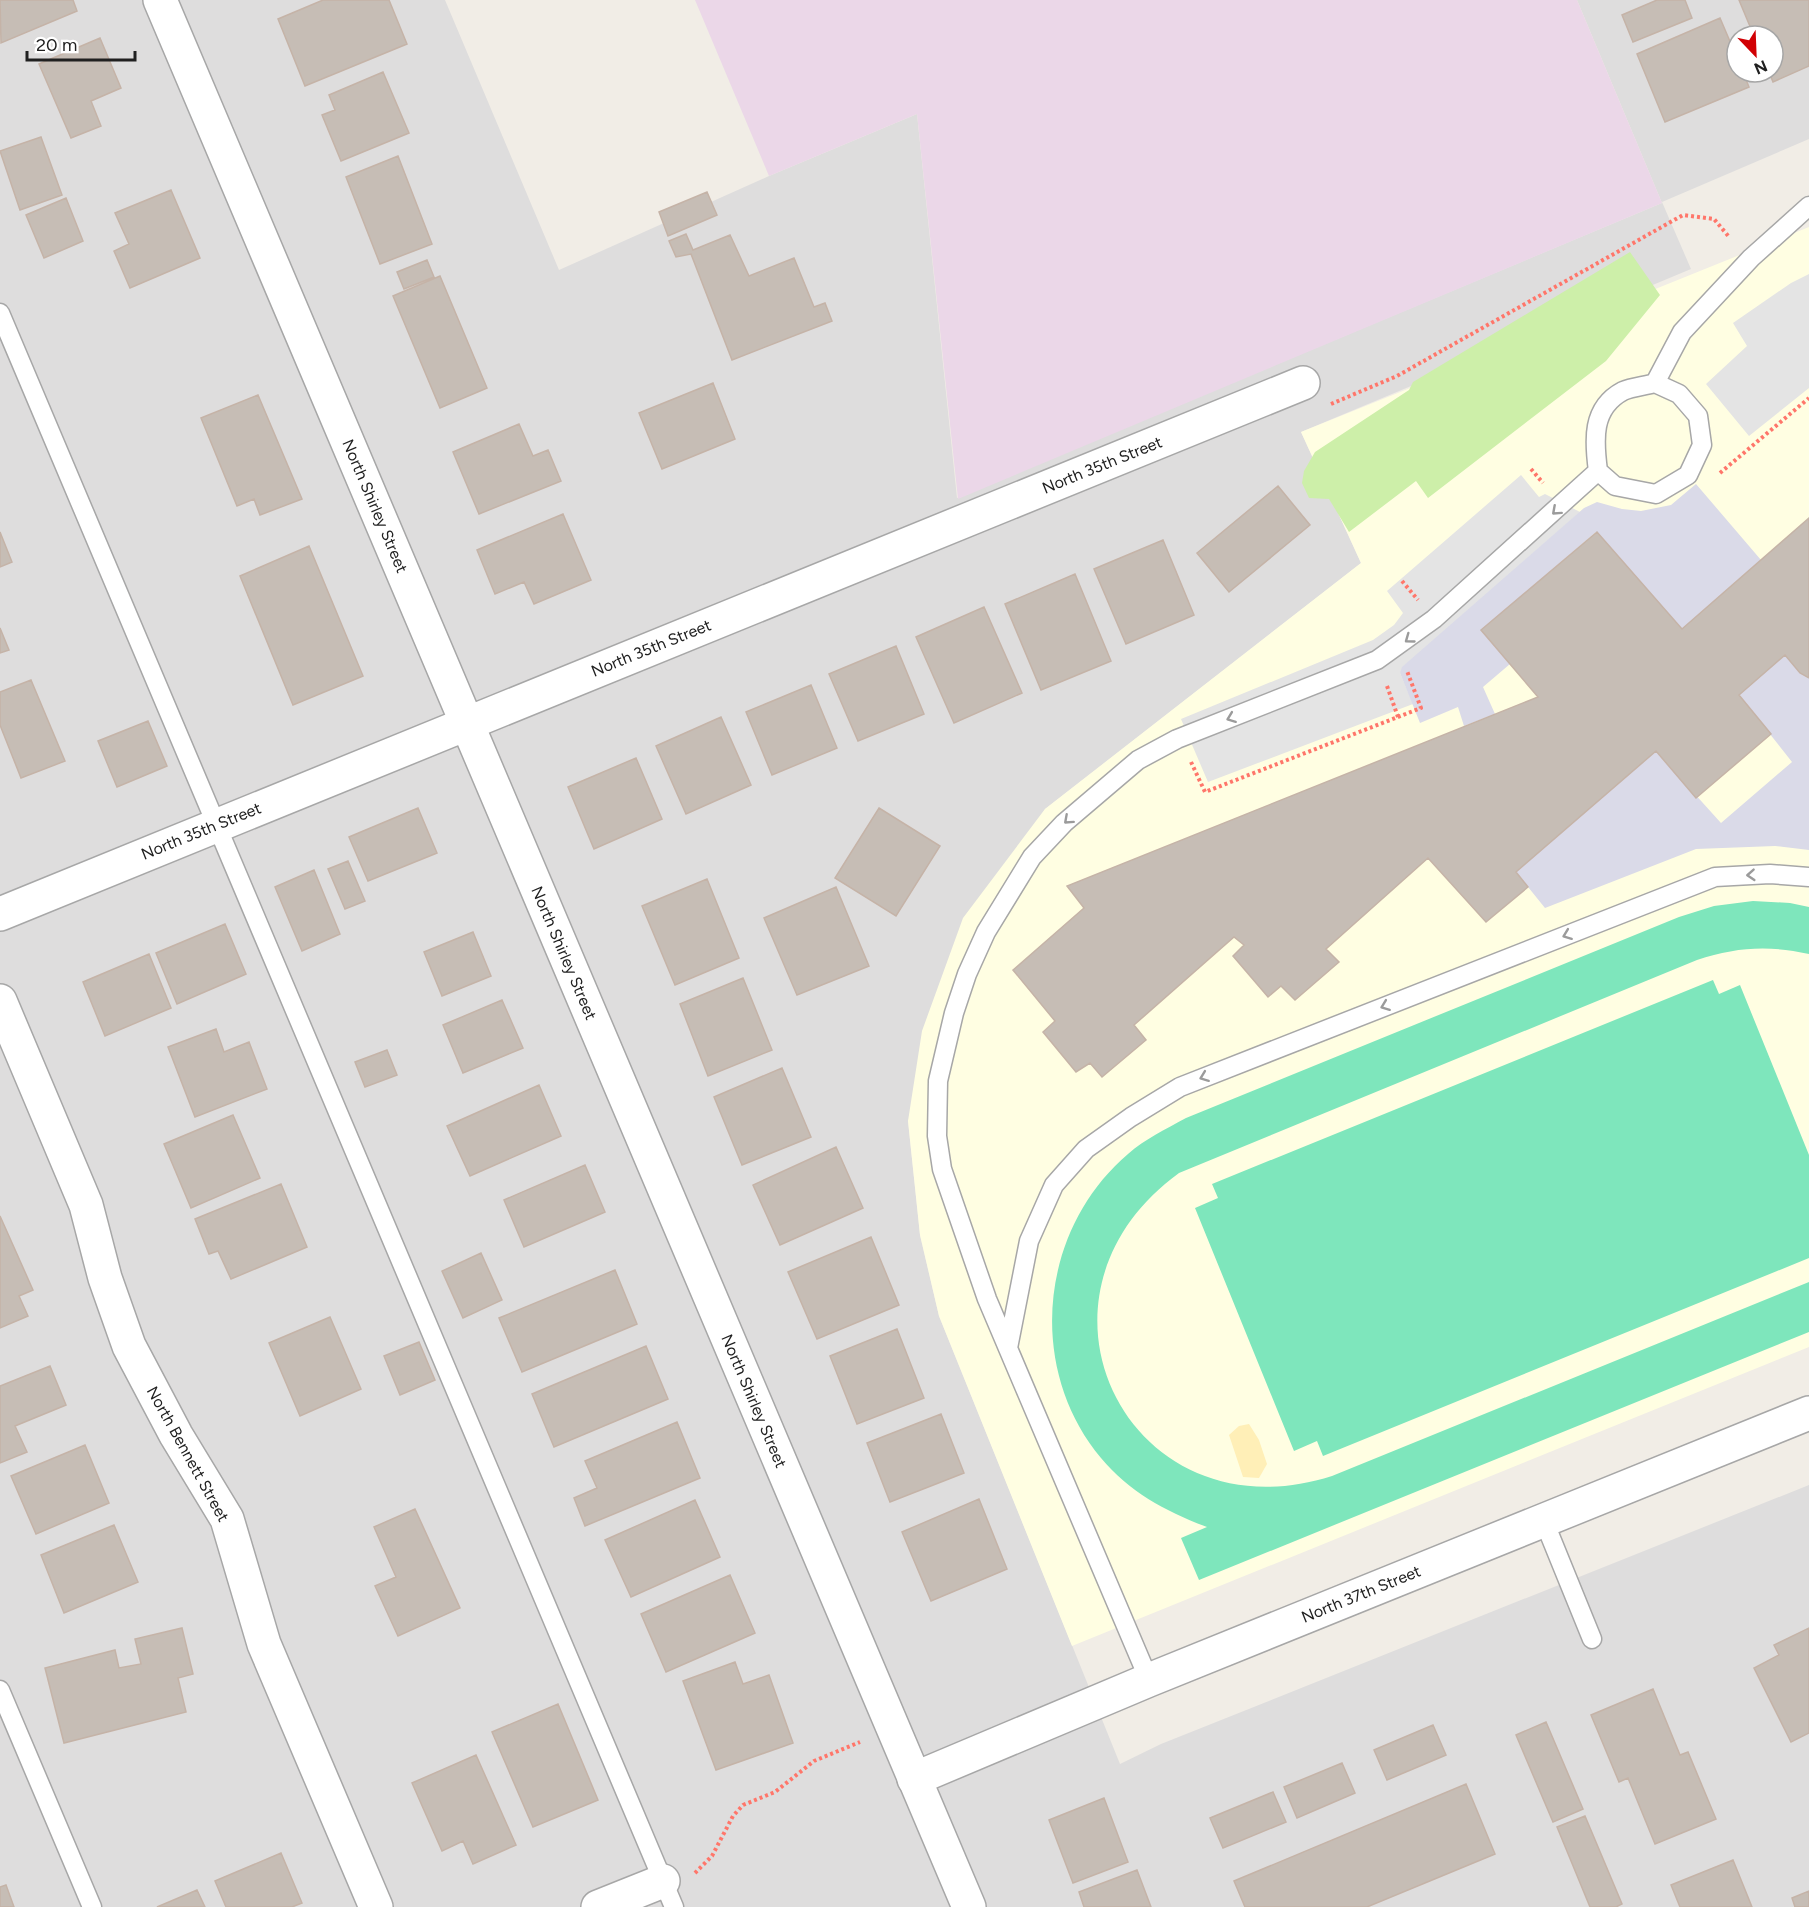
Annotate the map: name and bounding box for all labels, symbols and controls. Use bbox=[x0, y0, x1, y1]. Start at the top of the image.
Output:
scale bar bbox=[27, 24, 135, 62]
north arrow bbox=[1725, 24, 1785, 84]
text: 20 m bbox=[36, 34, 77, 56]
text: N bbox=[1751, 56, 1770, 79]
street label: North 35th Street bbox=[1039, 432, 1165, 498]
street label: North Shirley Street bbox=[338, 436, 412, 576]
one-way arrow bbox=[1552, 504, 1563, 515]
street label: North 35th Street bbox=[588, 615, 714, 681]
one-way arrow bbox=[1404, 632, 1415, 643]
one-way arrow bbox=[1226, 710, 1237, 723]
street label: North 35th Street bbox=[138, 798, 264, 864]
one-way arrow bbox=[1064, 813, 1075, 824]
one-way arrow bbox=[1746, 868, 1755, 881]
street label: North Shirley Street bbox=[527, 883, 601, 1023]
one-way arrow bbox=[1562, 928, 1573, 940]
one-way arrow bbox=[1380, 999, 1391, 1012]
one-way arrow bbox=[1199, 1070, 1209, 1083]
street label: North Shirley Street bbox=[717, 1331, 791, 1471]
street label: North Bennett Street bbox=[143, 1383, 233, 1525]
street label: North 37th Street bbox=[1299, 1561, 1423, 1627]

